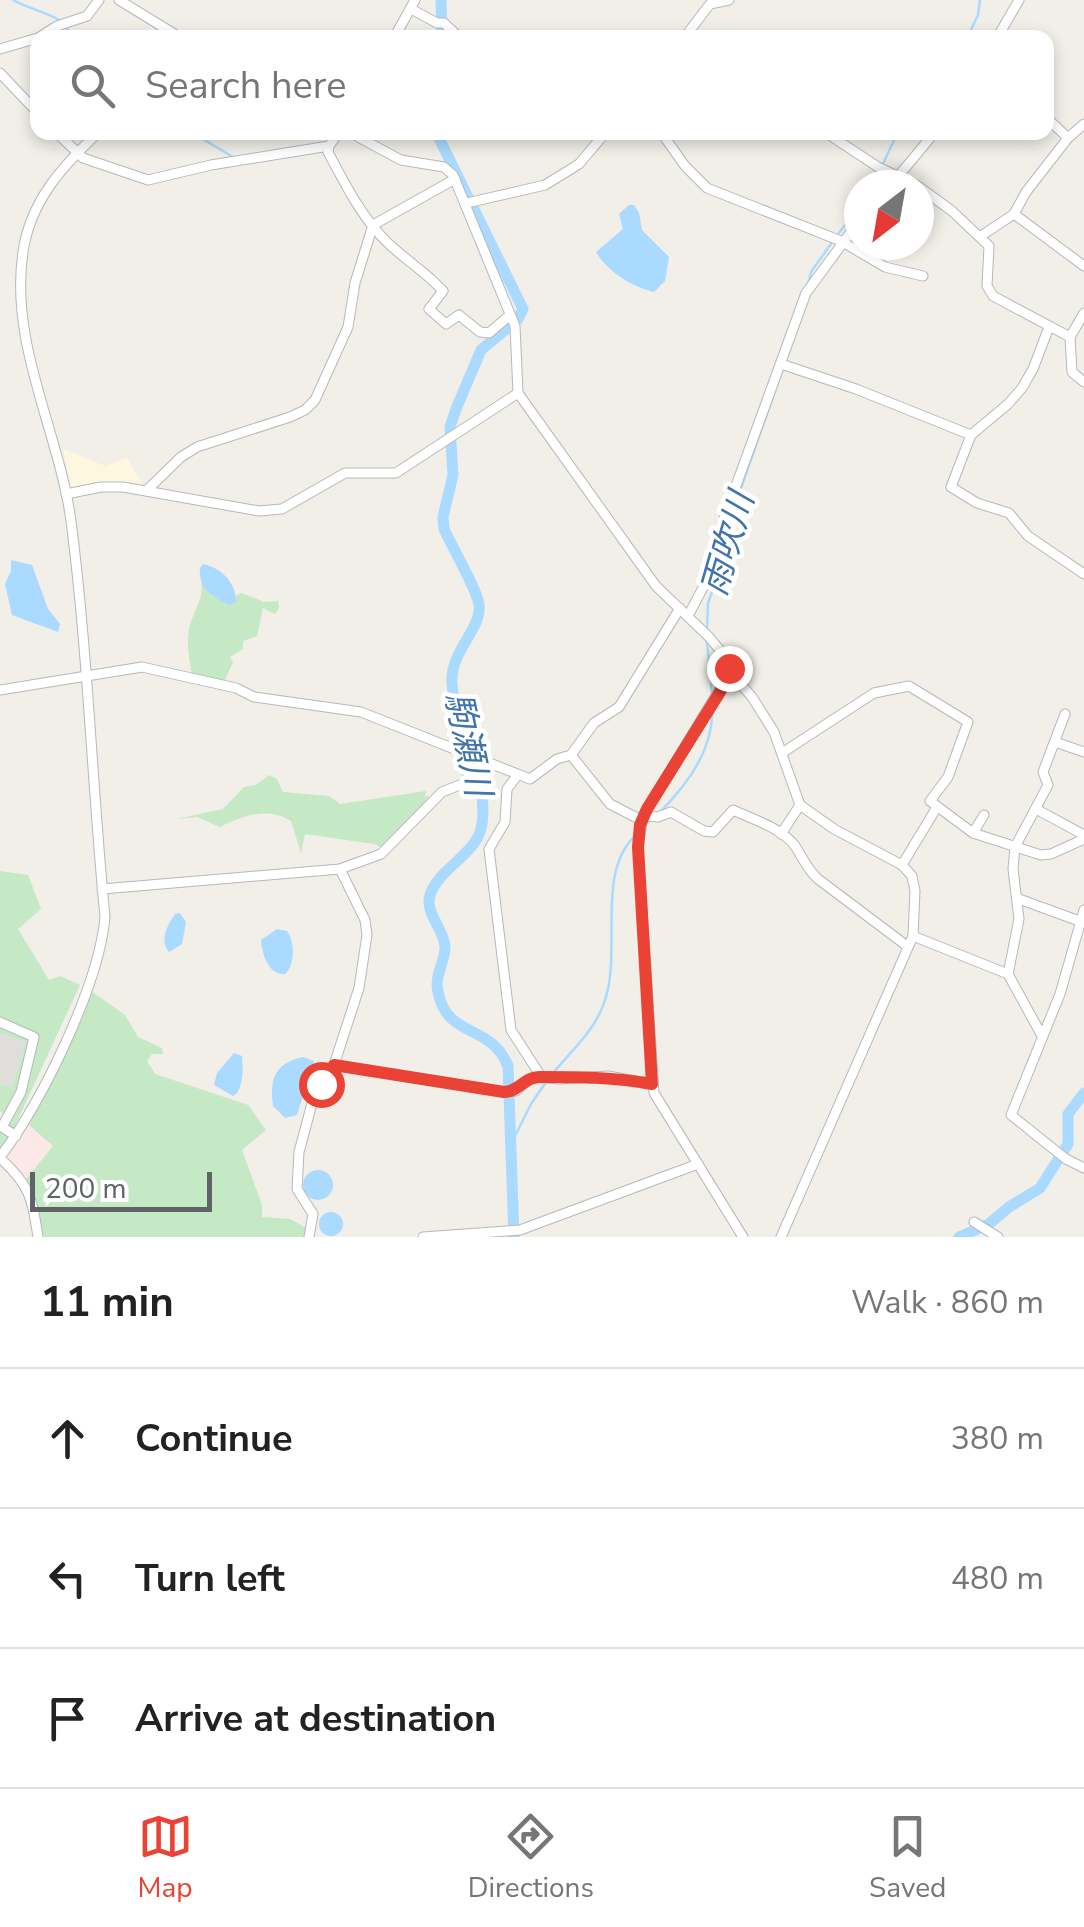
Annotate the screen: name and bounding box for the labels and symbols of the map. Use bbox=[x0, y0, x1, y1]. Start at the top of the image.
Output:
north arrow bbox=[844, 170, 934, 260]
water label: 雨吹川 bbox=[691, 483, 766, 601]
route end bbox=[707, 646, 753, 692]
water label: 駒瀬川 bbox=[434, 688, 503, 804]
route start bbox=[299, 1062, 345, 1108]
scale bar bbox=[30, 1167, 212, 1212]

